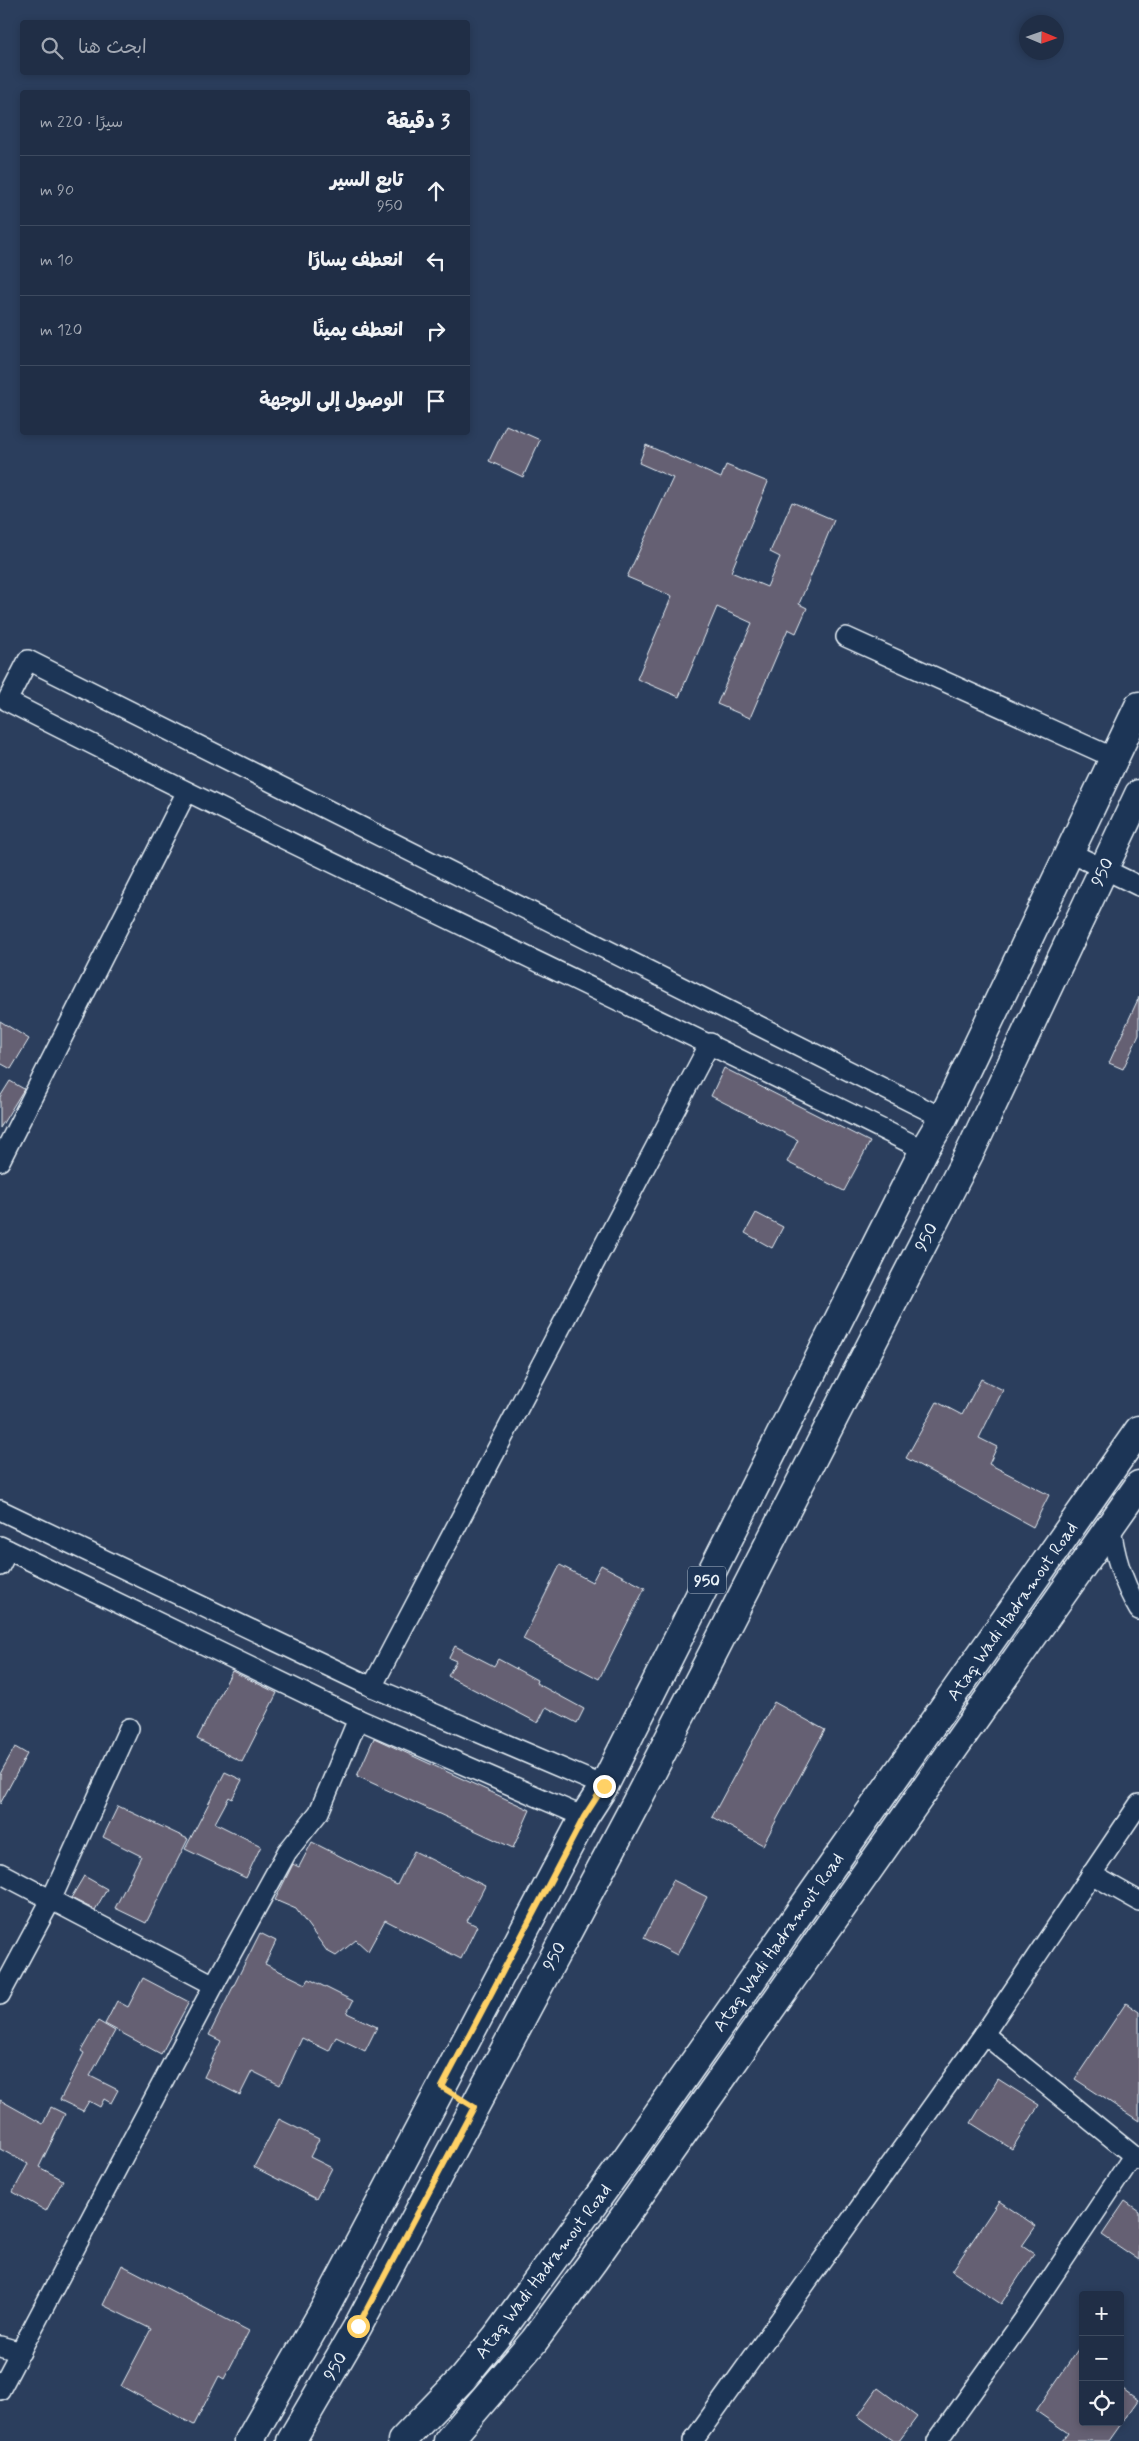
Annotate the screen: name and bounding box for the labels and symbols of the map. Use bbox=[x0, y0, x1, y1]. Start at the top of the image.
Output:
north arrow bbox=[1019, 15, 1064, 60]
street label: 950 bbox=[1086, 854, 1120, 891]
street label: 950 bbox=[910, 1219, 944, 1256]
street label: Ataq Wadi Hadramout Road bbox=[942, 1517, 1084, 1706]
road number: 950 bbox=[688, 1566, 726, 1594]
route end bbox=[593, 1775, 616, 1798]
street label: Ataq Wadi Hadramout Road bbox=[708, 1848, 850, 2037]
street label: 950 bbox=[537, 1938, 572, 1975]
street label: Ataq Wadi Hadramout Road bbox=[470, 2179, 618, 2364]
route start bbox=[347, 2315, 370, 2338]
street label: 950 bbox=[318, 2348, 354, 2385]

